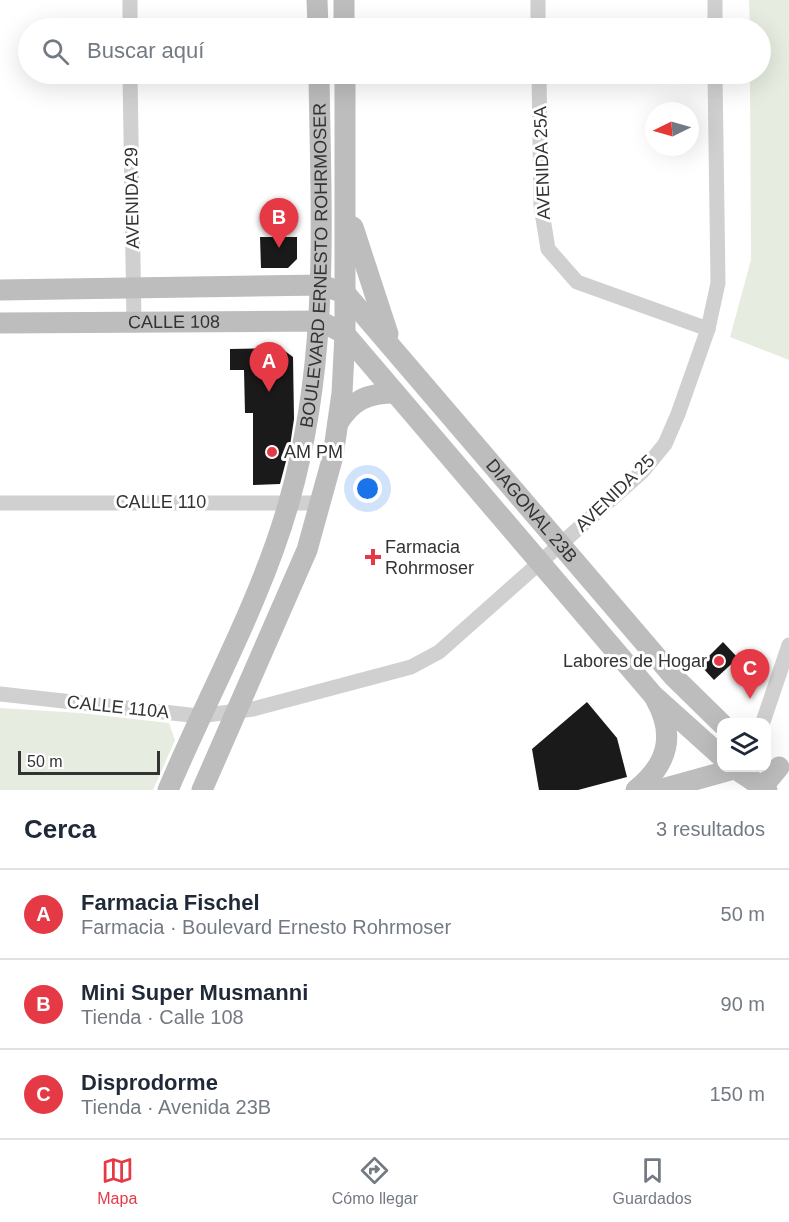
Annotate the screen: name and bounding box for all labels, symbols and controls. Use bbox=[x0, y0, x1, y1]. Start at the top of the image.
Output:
search box bbox=[18, 18, 771, 84]
icon: search bbox=[39, 35, 72, 68]
text: Buscar aquí bbox=[87, 38, 204, 63]
north arrow bbox=[645, 102, 699, 156]
street label: BOULEVARD ERNESTO ROHRMOSER bbox=[296, 103, 331, 429]
street label: AVENIDA 25A bbox=[530, 106, 554, 220]
street label: AVENIDA 29 bbox=[121, 147, 143, 249]
pin: B bbox=[260, 198, 298, 248]
street label: CALLE 108 bbox=[128, 312, 220, 332]
pin: A bbox=[250, 342, 288, 392]
place label: AM PM bbox=[284, 442, 343, 462]
marker: AM PM bbox=[265, 445, 279, 459]
street label: AVENIDA 25 bbox=[571, 450, 659, 536]
street label: DIAGONAL 23B bbox=[482, 455, 581, 566]
your location bbox=[353, 474, 382, 503]
street label: CALLE 110 bbox=[116, 492, 206, 512]
place label: Farmacia Rohrmoser bbox=[385, 537, 474, 578]
marker: Farmacia Rohrmoser bbox=[366, 550, 380, 564]
pin: C bbox=[730, 650, 770, 699]
place label: Labores de Hogar bbox=[563, 651, 707, 671]
marker: Labores de Hogar bbox=[712, 654, 726, 668]
street label: CALLE 110A bbox=[66, 692, 170, 722]
map controls bbox=[717, 718, 771, 772]
button: layers bbox=[717, 718, 771, 772]
scale bar bbox=[18, 748, 160, 776]
text: 50 m bbox=[27, 753, 63, 770]
text: Cerca bbox=[24, 814, 96, 844]
text: 3 resultados bbox=[656, 818, 765, 840]
text: Farmacia Fischel bbox=[81, 890, 260, 915]
text: A bbox=[36, 903, 51, 925]
text: 50 m bbox=[721, 903, 765, 925]
text: Farmacia · Boulevard Ernesto Rohrmoser bbox=[81, 916, 451, 938]
text: Mini Super Musmanni bbox=[81, 980, 308, 1005]
text: B bbox=[36, 993, 51, 1015]
text: 90 m bbox=[721, 993, 765, 1015]
text: Tienda · Calle 108 bbox=[81, 1006, 244, 1028]
text: Disprodorme bbox=[81, 1070, 218, 1095]
text: C bbox=[36, 1083, 51, 1105]
text: 150 m bbox=[709, 1083, 765, 1105]
text: Tienda · Avenida 23B bbox=[81, 1096, 271, 1118]
tab: Mapa bbox=[97, 1154, 137, 1208]
tab: Cómo llegar bbox=[332, 1154, 418, 1208]
tab: Guardados bbox=[613, 1154, 692, 1208]

